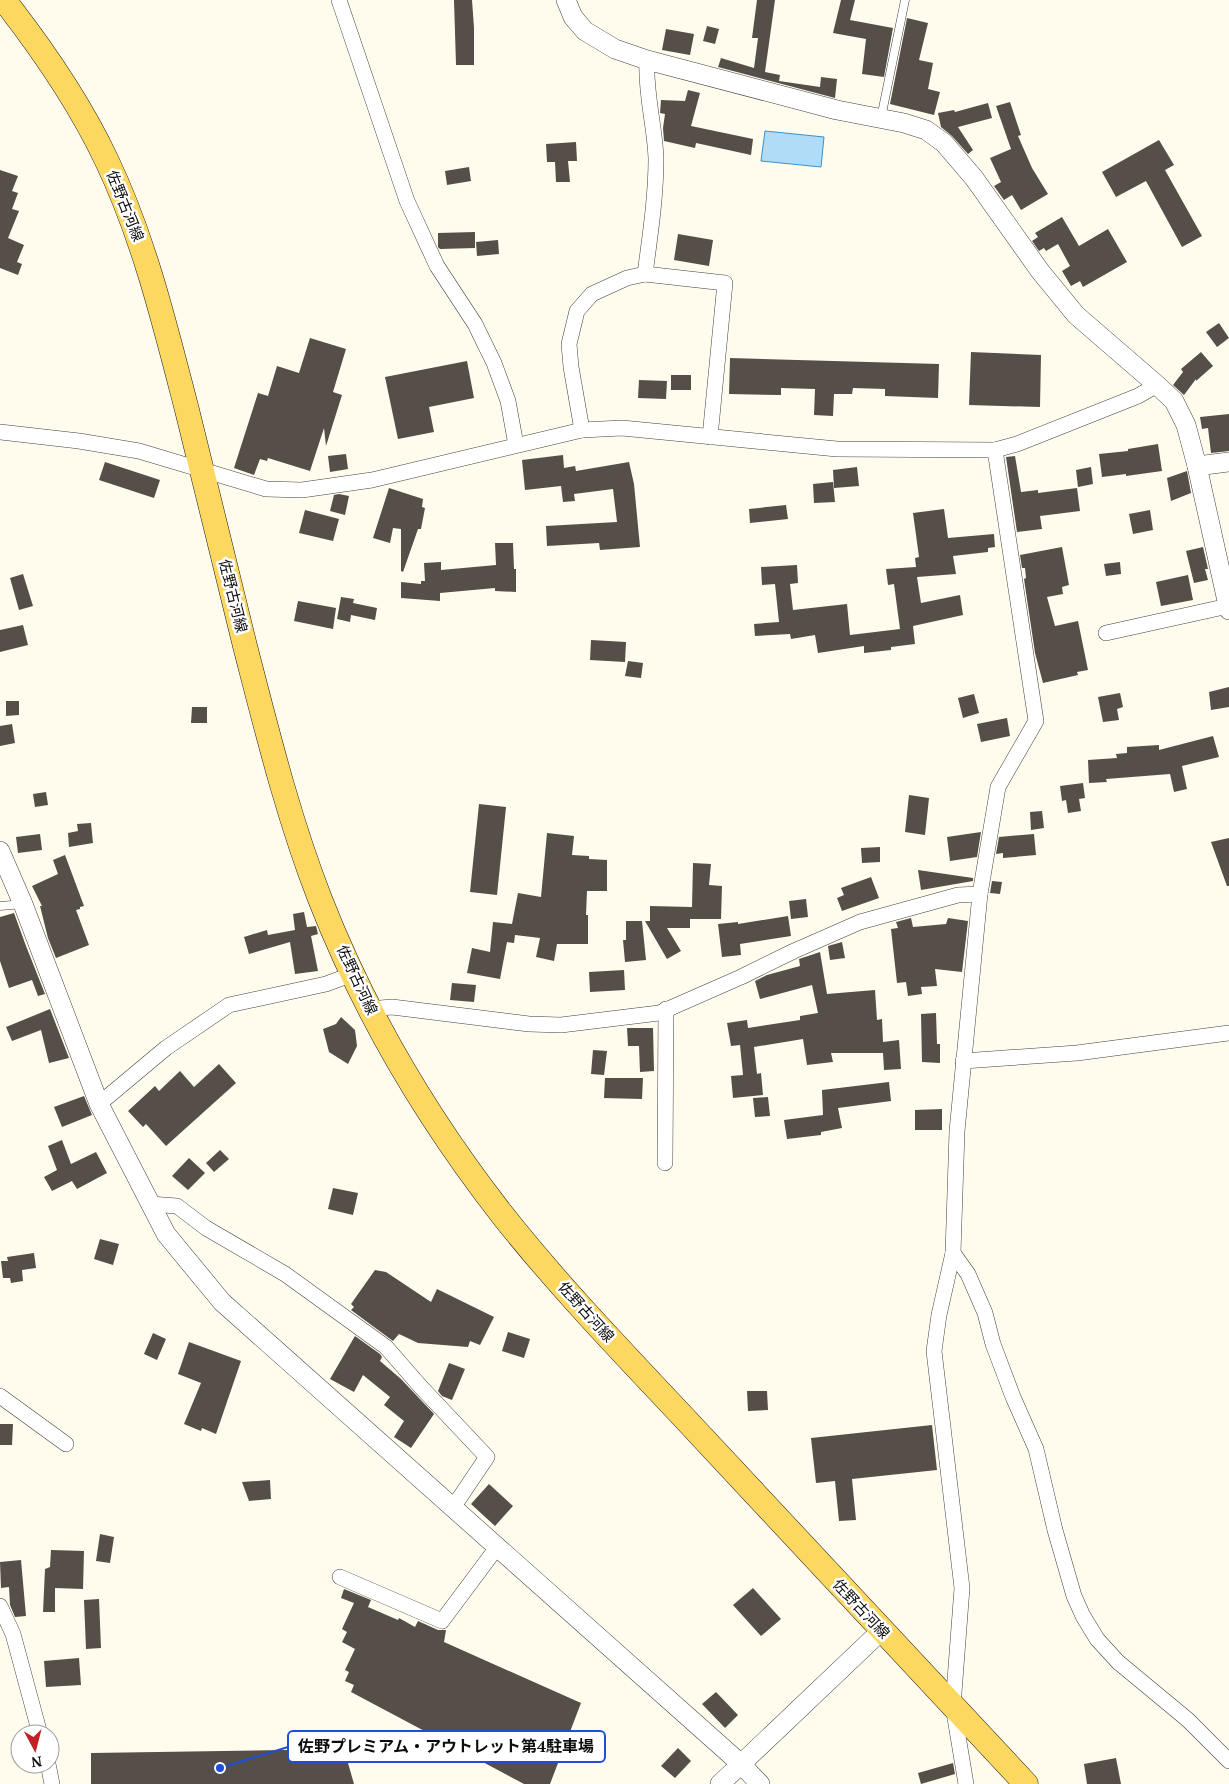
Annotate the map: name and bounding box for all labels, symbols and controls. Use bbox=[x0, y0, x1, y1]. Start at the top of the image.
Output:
street label: 佐野古河線 bbox=[103, 167, 149, 244]
street label: 佐野古河線 bbox=[215, 557, 253, 635]
street label: 佐野古河線 bbox=[333, 941, 383, 1018]
street label: 佐野古河線 bbox=[554, 1277, 619, 1346]
street label: 佐野古河線 bbox=[829, 1574, 895, 1643]
north arrow bbox=[10, 1724, 60, 1774]
callout: 佐野プレミアム・アウトレット第4駐車場 bbox=[288, 1731, 605, 1762]
text: 佐野プレミアム・アウトレット第4駐車場 bbox=[297, 1735, 594, 1757]
text: N bbox=[30, 1752, 43, 1773]

